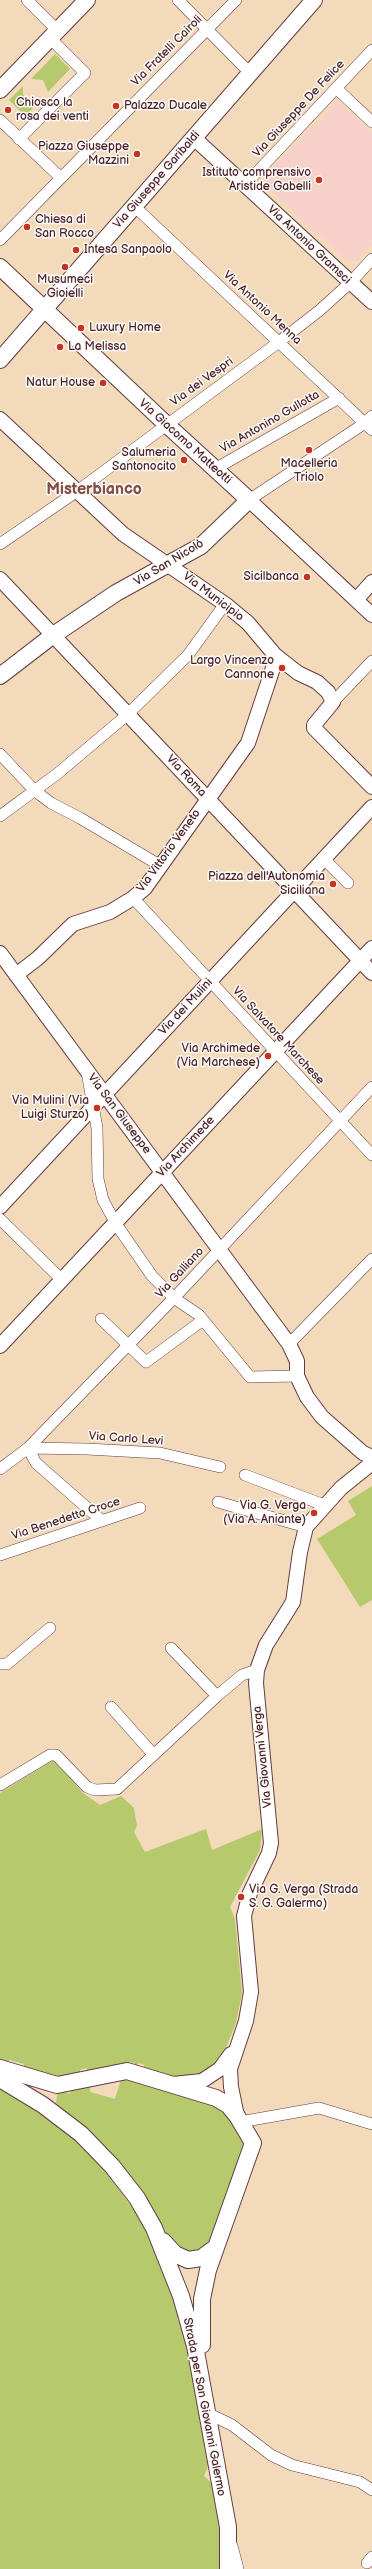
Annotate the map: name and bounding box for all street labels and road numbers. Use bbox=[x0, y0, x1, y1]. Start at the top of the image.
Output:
street label: Via Fratelli Cairoli bbox=[128, 12, 206, 90]
street label: Via Giuseppe De Felice bbox=[250, 57, 348, 161]
street label: Via Giuseppe Garibaldi bbox=[111, 128, 203, 232]
street label: Via Antonio Gramsci bbox=[264, 203, 354, 287]
street label: Via Antonio Menna bbox=[220, 268, 304, 348]
street label: Via dei Vespri bbox=[168, 354, 236, 410]
street label: Via Antonino Gullotta bbox=[218, 388, 322, 456]
street label: Via Giacomo Matteotti bbox=[136, 396, 234, 488]
street label: Via San Nicolò bbox=[132, 537, 206, 589]
street label: Via Municipio bbox=[180, 569, 246, 625]
street label: Via Roma bbox=[163, 752, 209, 800]
street label: Via Vittorio Veneto bbox=[134, 807, 204, 895]
street label: Via dei Mulini bbox=[156, 976, 216, 1038]
street label: Via Salvatore Marchese bbox=[229, 984, 327, 1088]
street label: Via San Giuseppe bbox=[84, 1071, 154, 1157]
street label: Via Archimede bbox=[154, 1113, 218, 1181]
street label: Via Galliano bbox=[153, 1244, 207, 1302]
street label: Via Carlo Levi bbox=[88, 1429, 164, 1449]
street label: Via Benedetto Croce bbox=[10, 1495, 122, 1543]
street label: Via Giovanni Verga bbox=[250, 1705, 276, 1809]
street label: Strada per San Giovanni Galermo bbox=[180, 2317, 228, 2497]

